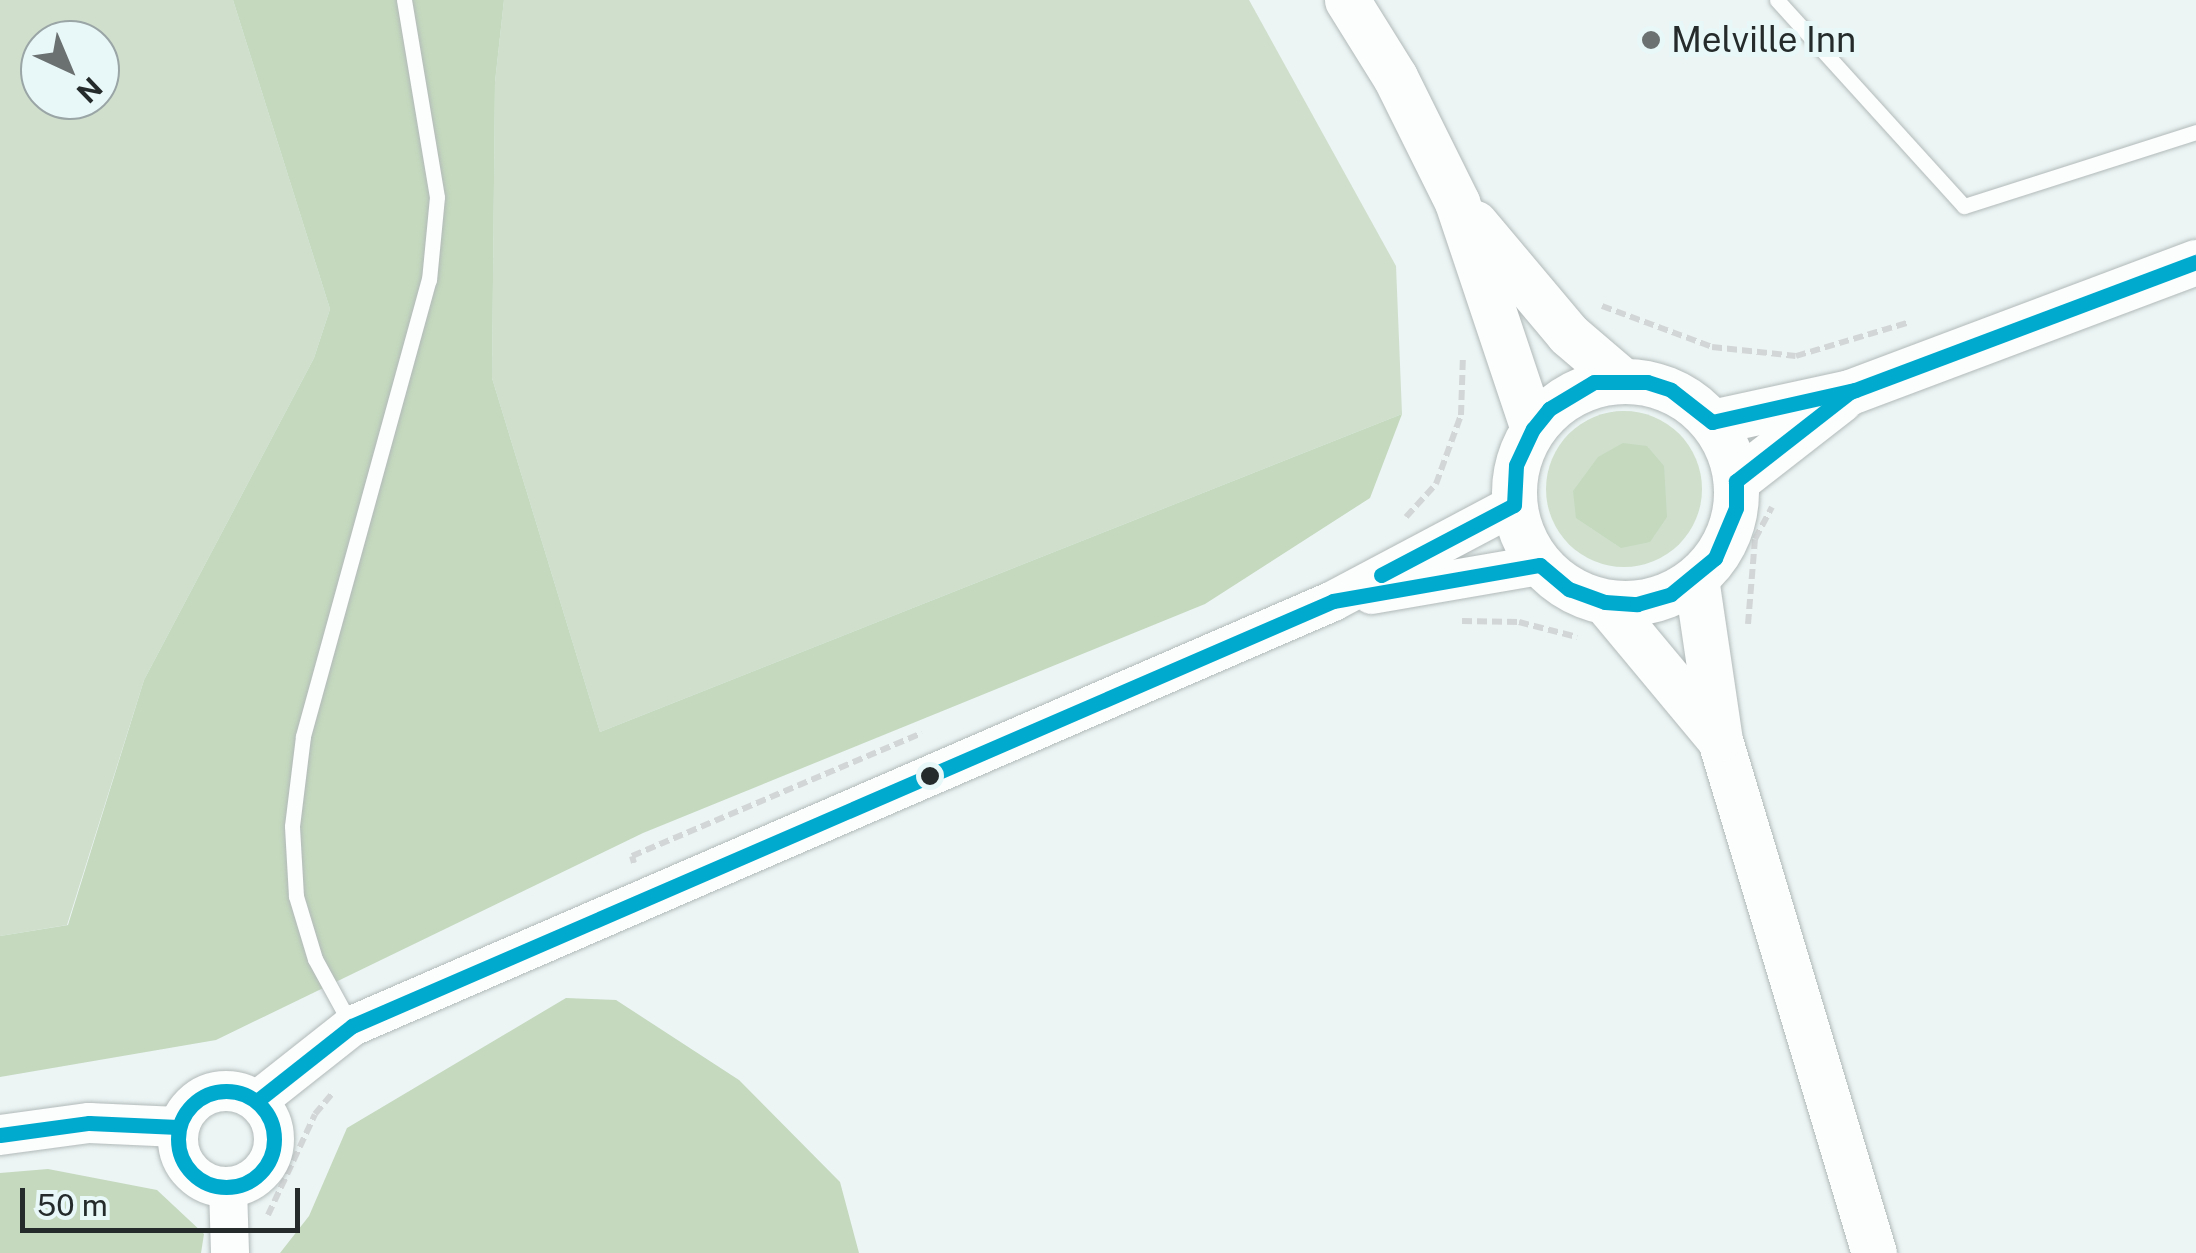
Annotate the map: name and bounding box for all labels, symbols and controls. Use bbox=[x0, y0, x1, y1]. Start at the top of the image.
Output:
place label: Melville Inn bbox=[1671, 19, 1856, 61]
north arrow bbox=[20, 20, 120, 120]
marker: Melville Inn bbox=[1640, 29, 1662, 51]
text: N bbox=[70, 71, 109, 110]
unlabelled marker bbox=[920, 766, 940, 786]
scale bar bbox=[25, 1168, 305, 1230]
text: 50 m bbox=[37, 1187, 108, 1223]

